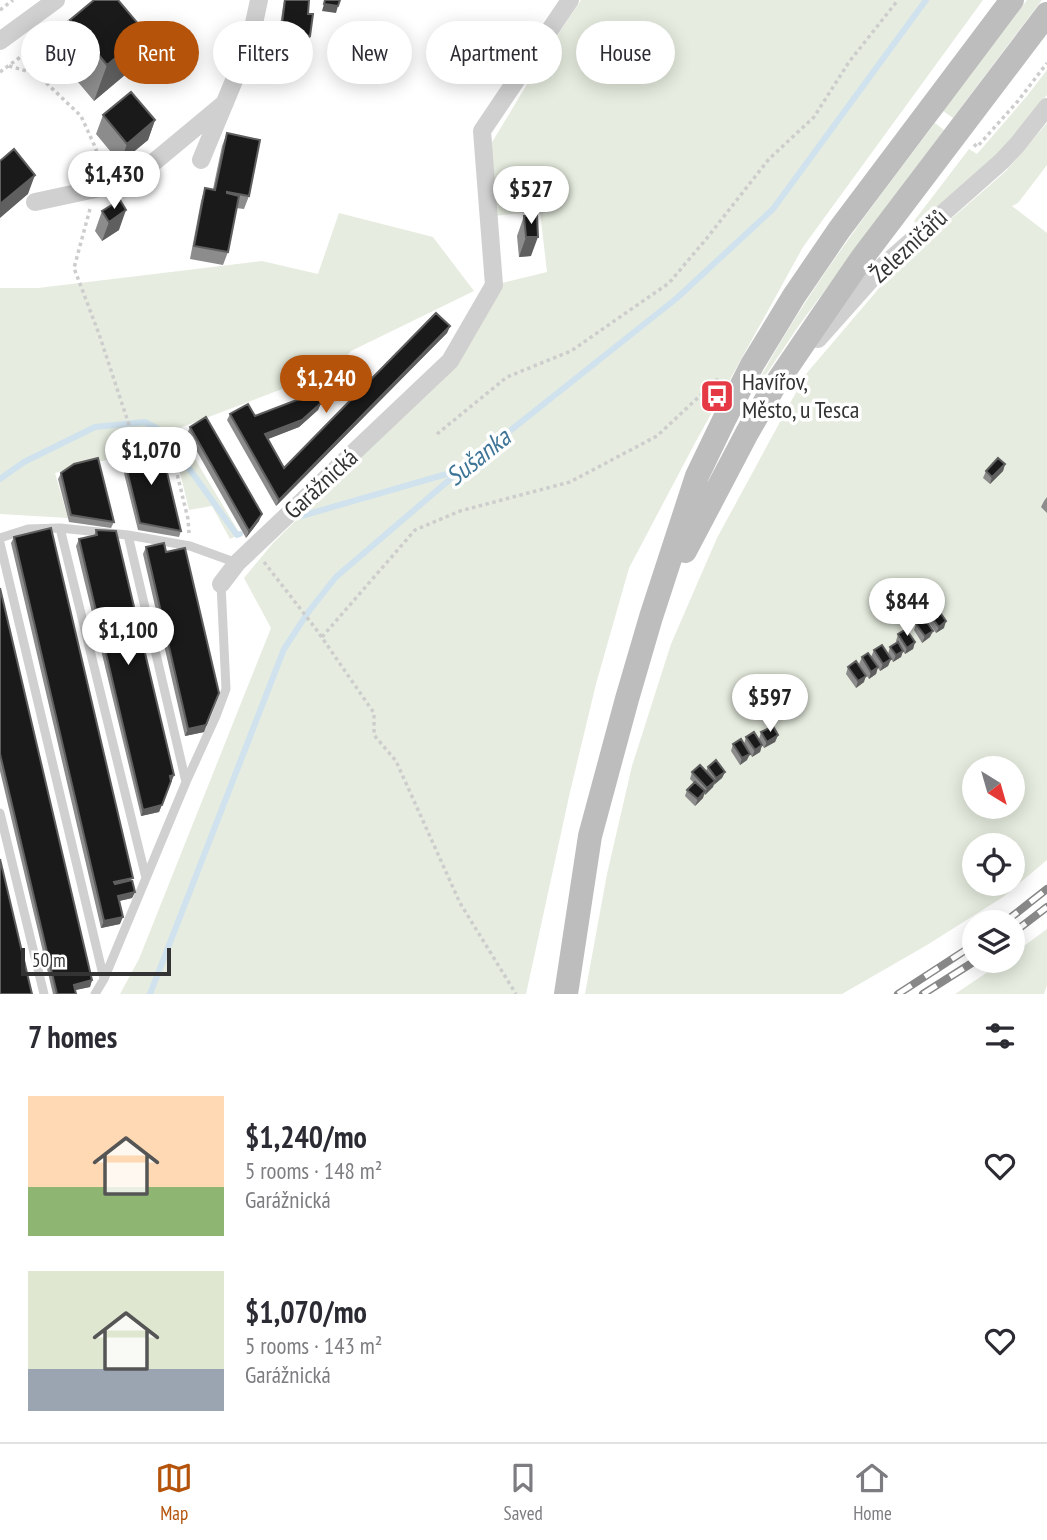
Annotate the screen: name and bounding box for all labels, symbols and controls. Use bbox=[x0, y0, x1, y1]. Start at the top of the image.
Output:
chip: Buy bbox=[21, 21, 100, 84]
chip: Rent bbox=[114, 21, 199, 84]
chip: Filters bbox=[213, 21, 313, 84]
chip: New bbox=[327, 21, 412, 84]
chip: Apartment bbox=[426, 21, 562, 84]
chip: House bbox=[576, 21, 675, 84]
pin: $1,430 bbox=[57, 152, 171, 211]
text: $1,430 bbox=[84, 159, 144, 188]
pin: $527 bbox=[490, 166, 572, 226]
text: $527 bbox=[509, 174, 553, 203]
street label: Železničářů bbox=[864, 202, 954, 289]
pin: $1,240 bbox=[269, 356, 383, 415]
text: $1,240 bbox=[296, 363, 356, 392]
place label: Havířov, Město, u Tesca bbox=[742, 366, 859, 425]
bus stop icon: Havířov, Město, u Tesca bbox=[698, 377, 736, 415]
water label: Sušanka bbox=[439, 420, 518, 493]
pin: $1,070 bbox=[94, 428, 208, 487]
text: $1,070 bbox=[121, 435, 181, 464]
street label: Garážnická bbox=[277, 442, 364, 525]
pin: $844 bbox=[866, 578, 948, 638]
text: $844 bbox=[885, 586, 929, 615]
pin: $1,100 bbox=[71, 608, 185, 667]
text: $1,100 bbox=[98, 615, 158, 644]
pin: $597 bbox=[729, 674, 811, 734]
text: $597 bbox=[748, 682, 792, 711]
north arrow bbox=[962, 756, 1026, 819]
map controls bbox=[962, 756, 1025, 973]
button: locate bbox=[962, 833, 1025, 896]
button: layers bbox=[962, 910, 1025, 973]
scale bar bbox=[21, 945, 172, 977]
text: 50 m bbox=[32, 948, 66, 972]
text: 7 homes bbox=[28, 1017, 117, 1056]
icon: filters bbox=[981, 1017, 1019, 1055]
text: $1,240/mo bbox=[245, 1117, 367, 1156]
icon: home bbox=[84, 1124, 168, 1208]
icon: heart bbox=[981, 1147, 1019, 1185]
text: 5 rooms · 148 m² bbox=[245, 1156, 382, 1185]
text: Garážnická bbox=[245, 1185, 331, 1214]
text: $1,070/mo bbox=[245, 1292, 367, 1331]
icon: home bbox=[84, 1299, 168, 1383]
icon: heart bbox=[981, 1322, 1019, 1360]
text: 5 rooms · 143 m² bbox=[245, 1331, 382, 1360]
text: Garážnická bbox=[245, 1360, 331, 1389]
tab: Map bbox=[155, 1459, 193, 1525]
tab: Saved bbox=[504, 1459, 543, 1525]
tab: Home bbox=[853, 1459, 892, 1525]

